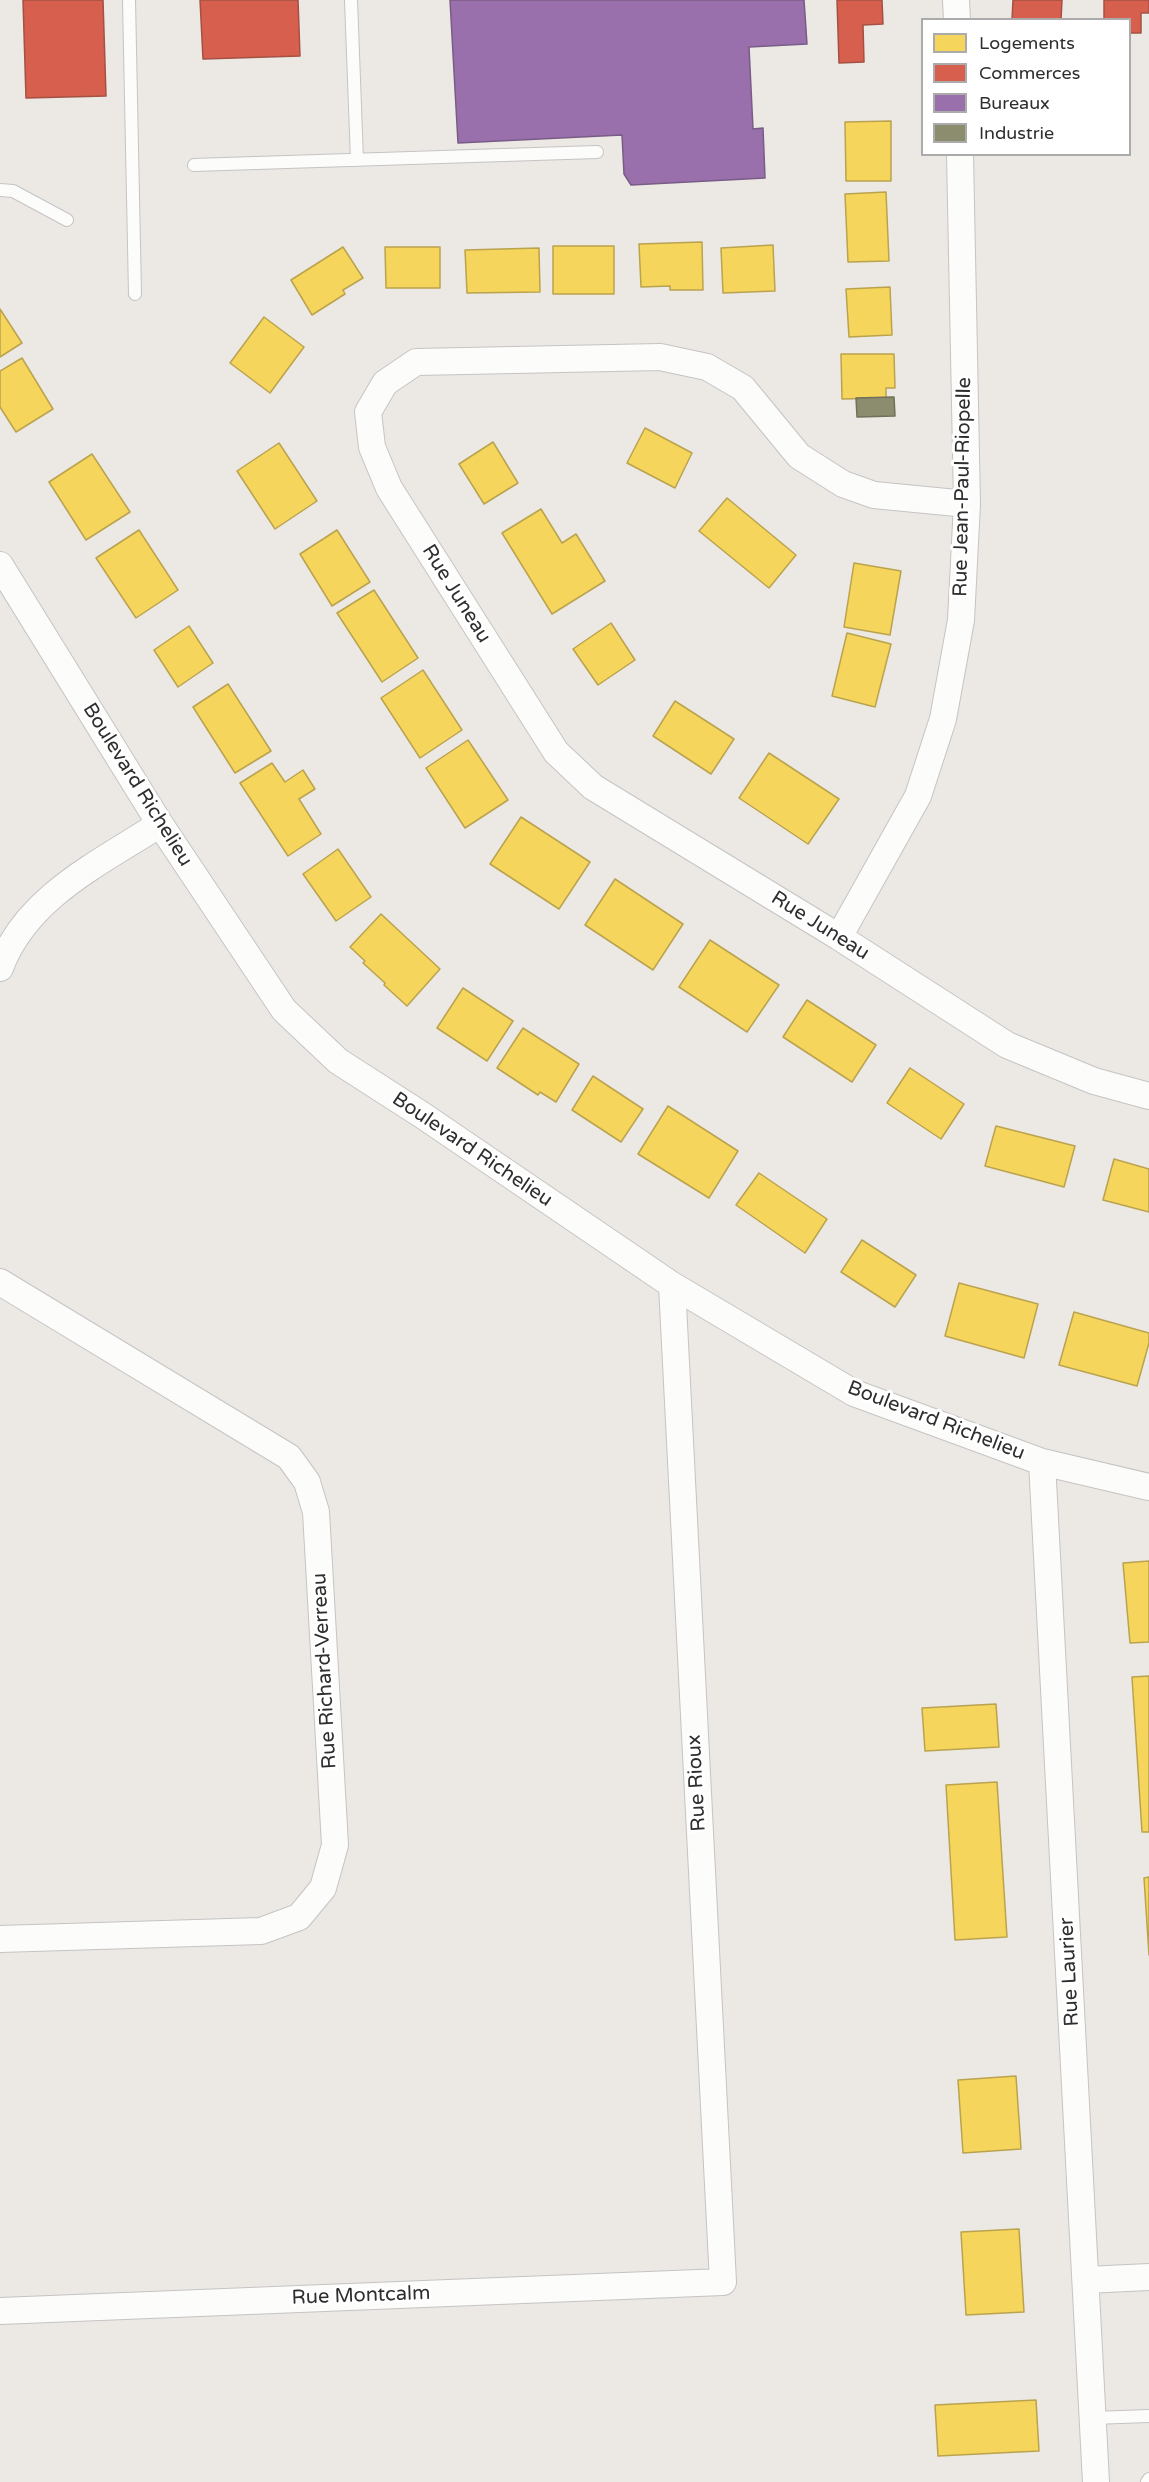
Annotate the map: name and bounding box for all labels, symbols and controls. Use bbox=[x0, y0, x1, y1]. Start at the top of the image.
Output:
legend bbox=[921, 18, 1131, 156]
text: Logements bbox=[979, 32, 1075, 54]
text: Commerces bbox=[979, 62, 1080, 84]
text: Bureaux bbox=[979, 92, 1050, 114]
text: Industrie bbox=[979, 122, 1054, 144]
street label: Rue Jean-Paul-Riopelle bbox=[949, 377, 977, 597]
street label: Rue Juneau bbox=[416, 540, 496, 648]
street label: Boulevard Richelieu bbox=[77, 699, 197, 871]
street label: Rue Juneau bbox=[766, 886, 874, 966]
street label: Boulevard Richelieu bbox=[387, 1087, 557, 1213]
street label: Boulevard Richelieu bbox=[844, 1376, 1028, 1466]
street label: Rue Richard-Verreau bbox=[308, 1572, 342, 1770]
street label: Rue Rioux bbox=[682, 1734, 712, 1832]
street label: Rue Laurier bbox=[1055, 1917, 1085, 2027]
street label: Rue Montcalm bbox=[291, 2282, 431, 2310]

